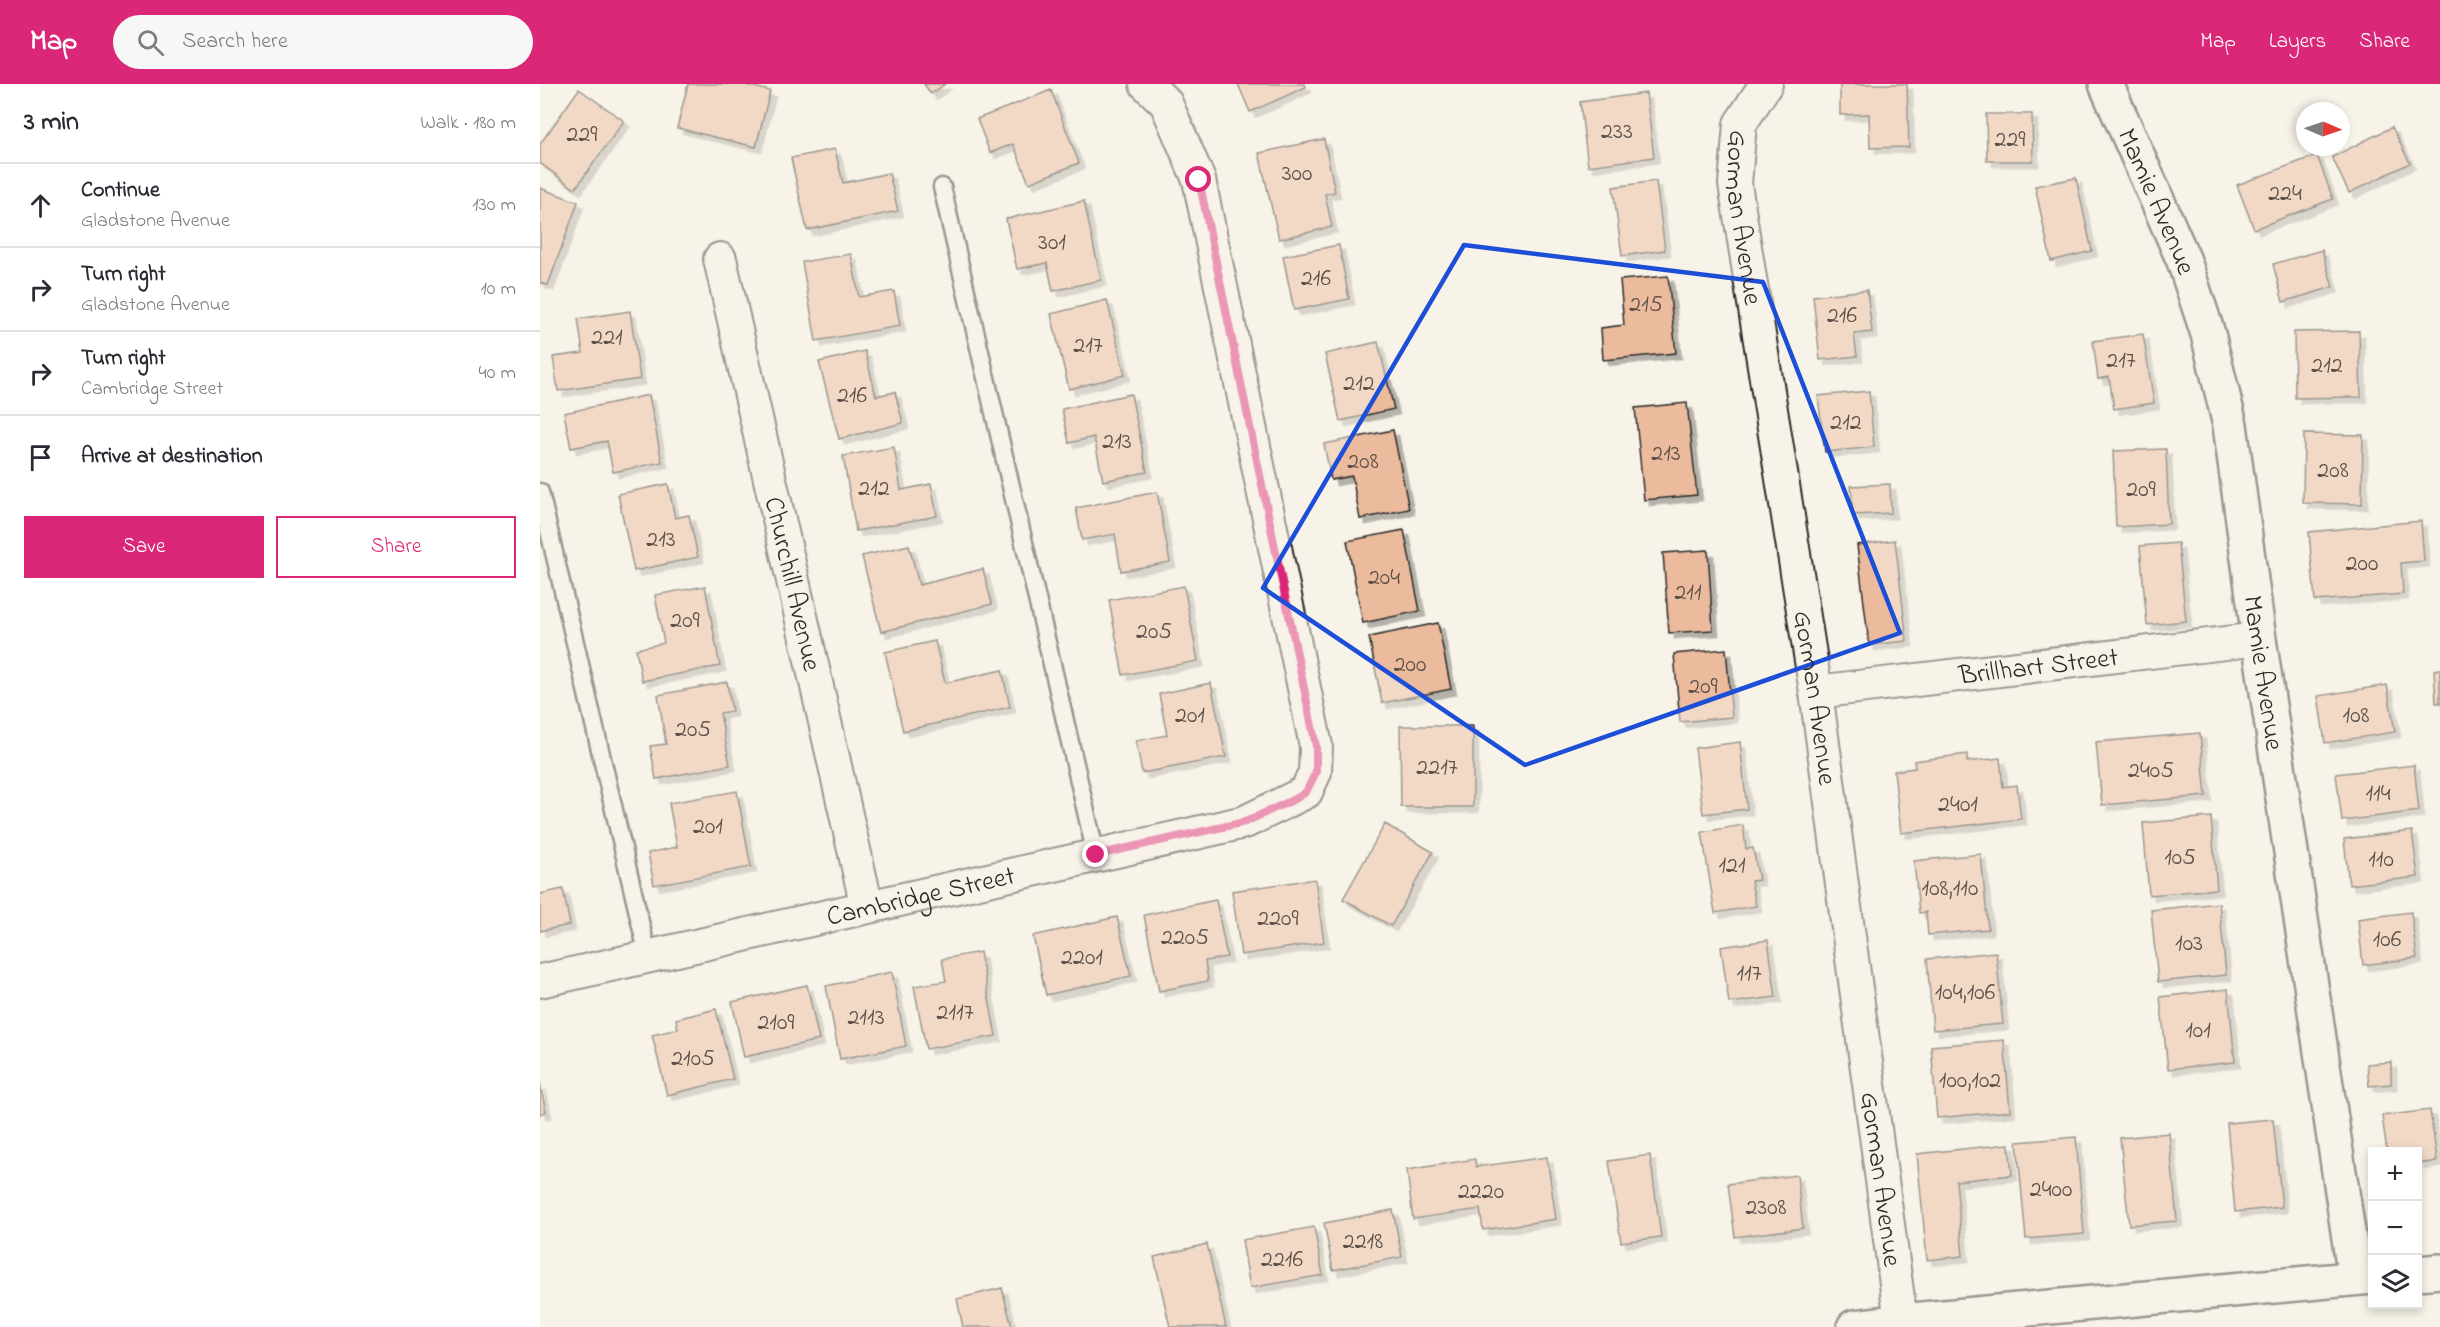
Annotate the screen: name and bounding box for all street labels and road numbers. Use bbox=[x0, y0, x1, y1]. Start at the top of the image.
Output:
street label: Mamie Avenue bbox=[2106, 123, 2204, 281]
street label: Gorman Avenue bbox=[1713, 129, 1771, 309]
street label: Churchill Avenue bbox=[753, 493, 830, 676]
street label: Mamie Avenue bbox=[2231, 593, 2293, 754]
street label: Gorman Avenue bbox=[1781, 608, 1845, 789]
street label: Brillhart Street bbox=[1956, 639, 2121, 697]
street label: Cambridge Street bbox=[823, 857, 1019, 938]
street label: Gorman Avenue bbox=[1848, 1090, 1911, 1270]

